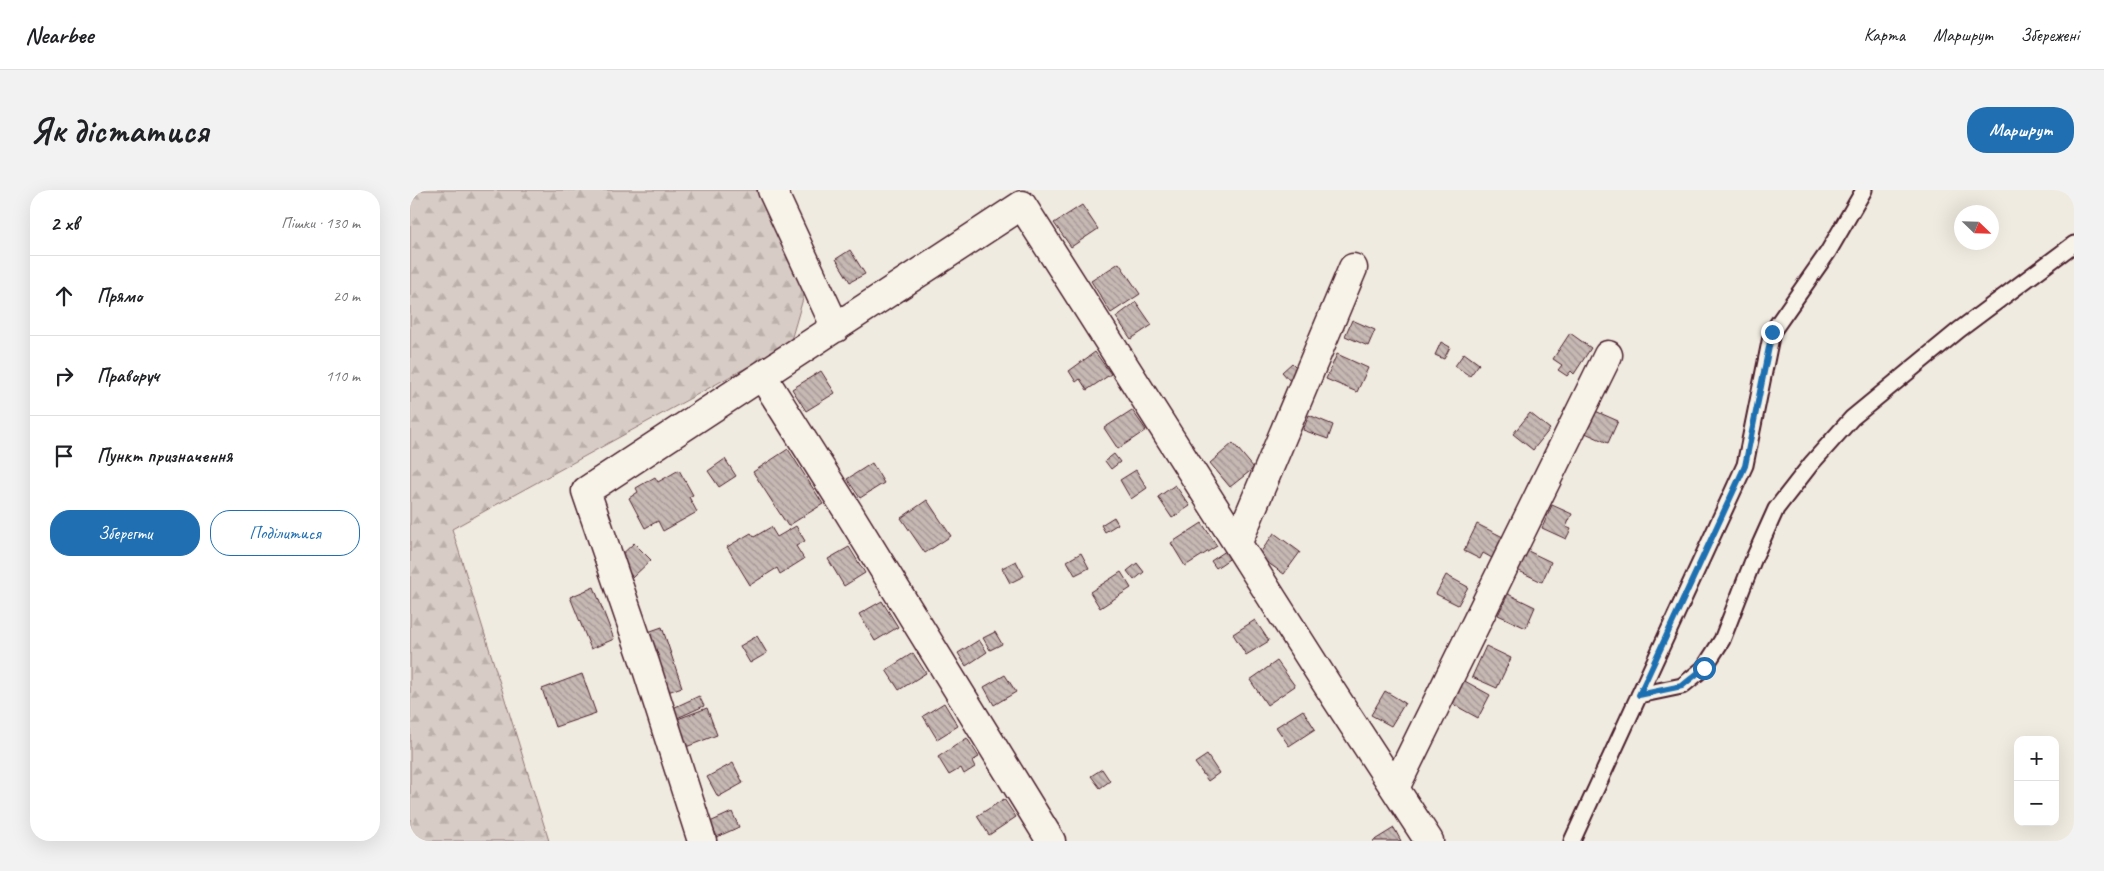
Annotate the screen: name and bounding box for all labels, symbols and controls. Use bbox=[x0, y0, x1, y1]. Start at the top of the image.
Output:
text: Nearbee bbox=[25, 20, 93, 50]
text: Карта bbox=[1864, 24, 1905, 46]
text: Маршрут bbox=[1933, 24, 1992, 46]
text: Збережені bbox=[2020, 24, 2079, 46]
button: Маршрут bbox=[1967, 107, 2074, 153]
text: Як дістатися bbox=[30, 108, 208, 153]
north arrow bbox=[1954, 205, 1999, 250]
text: 2 хв bbox=[50, 210, 79, 236]
text: Пішки · 130 m bbox=[281, 213, 360, 233]
icon: ahead bbox=[50, 282, 78, 310]
text: Прямо bbox=[97, 284, 142, 308]
text: 20 m bbox=[333, 286, 360, 306]
route end bbox=[1761, 321, 1784, 344]
icon: right bbox=[50, 362, 78, 390]
text: Праворуч bbox=[97, 364, 159, 388]
text: 110 m bbox=[326, 366, 360, 386]
icon: arrive bbox=[50, 442, 78, 470]
text: Пункт призначення bbox=[97, 444, 232, 468]
button: Зберегти bbox=[50, 510, 200, 556]
button: Поділитися bbox=[210, 510, 360, 556]
route start bbox=[1693, 657, 1716, 680]
map controls bbox=[2014, 736, 2059, 826]
button: + bbox=[2014, 736, 2059, 781]
button: − bbox=[2014, 781, 2059, 826]

